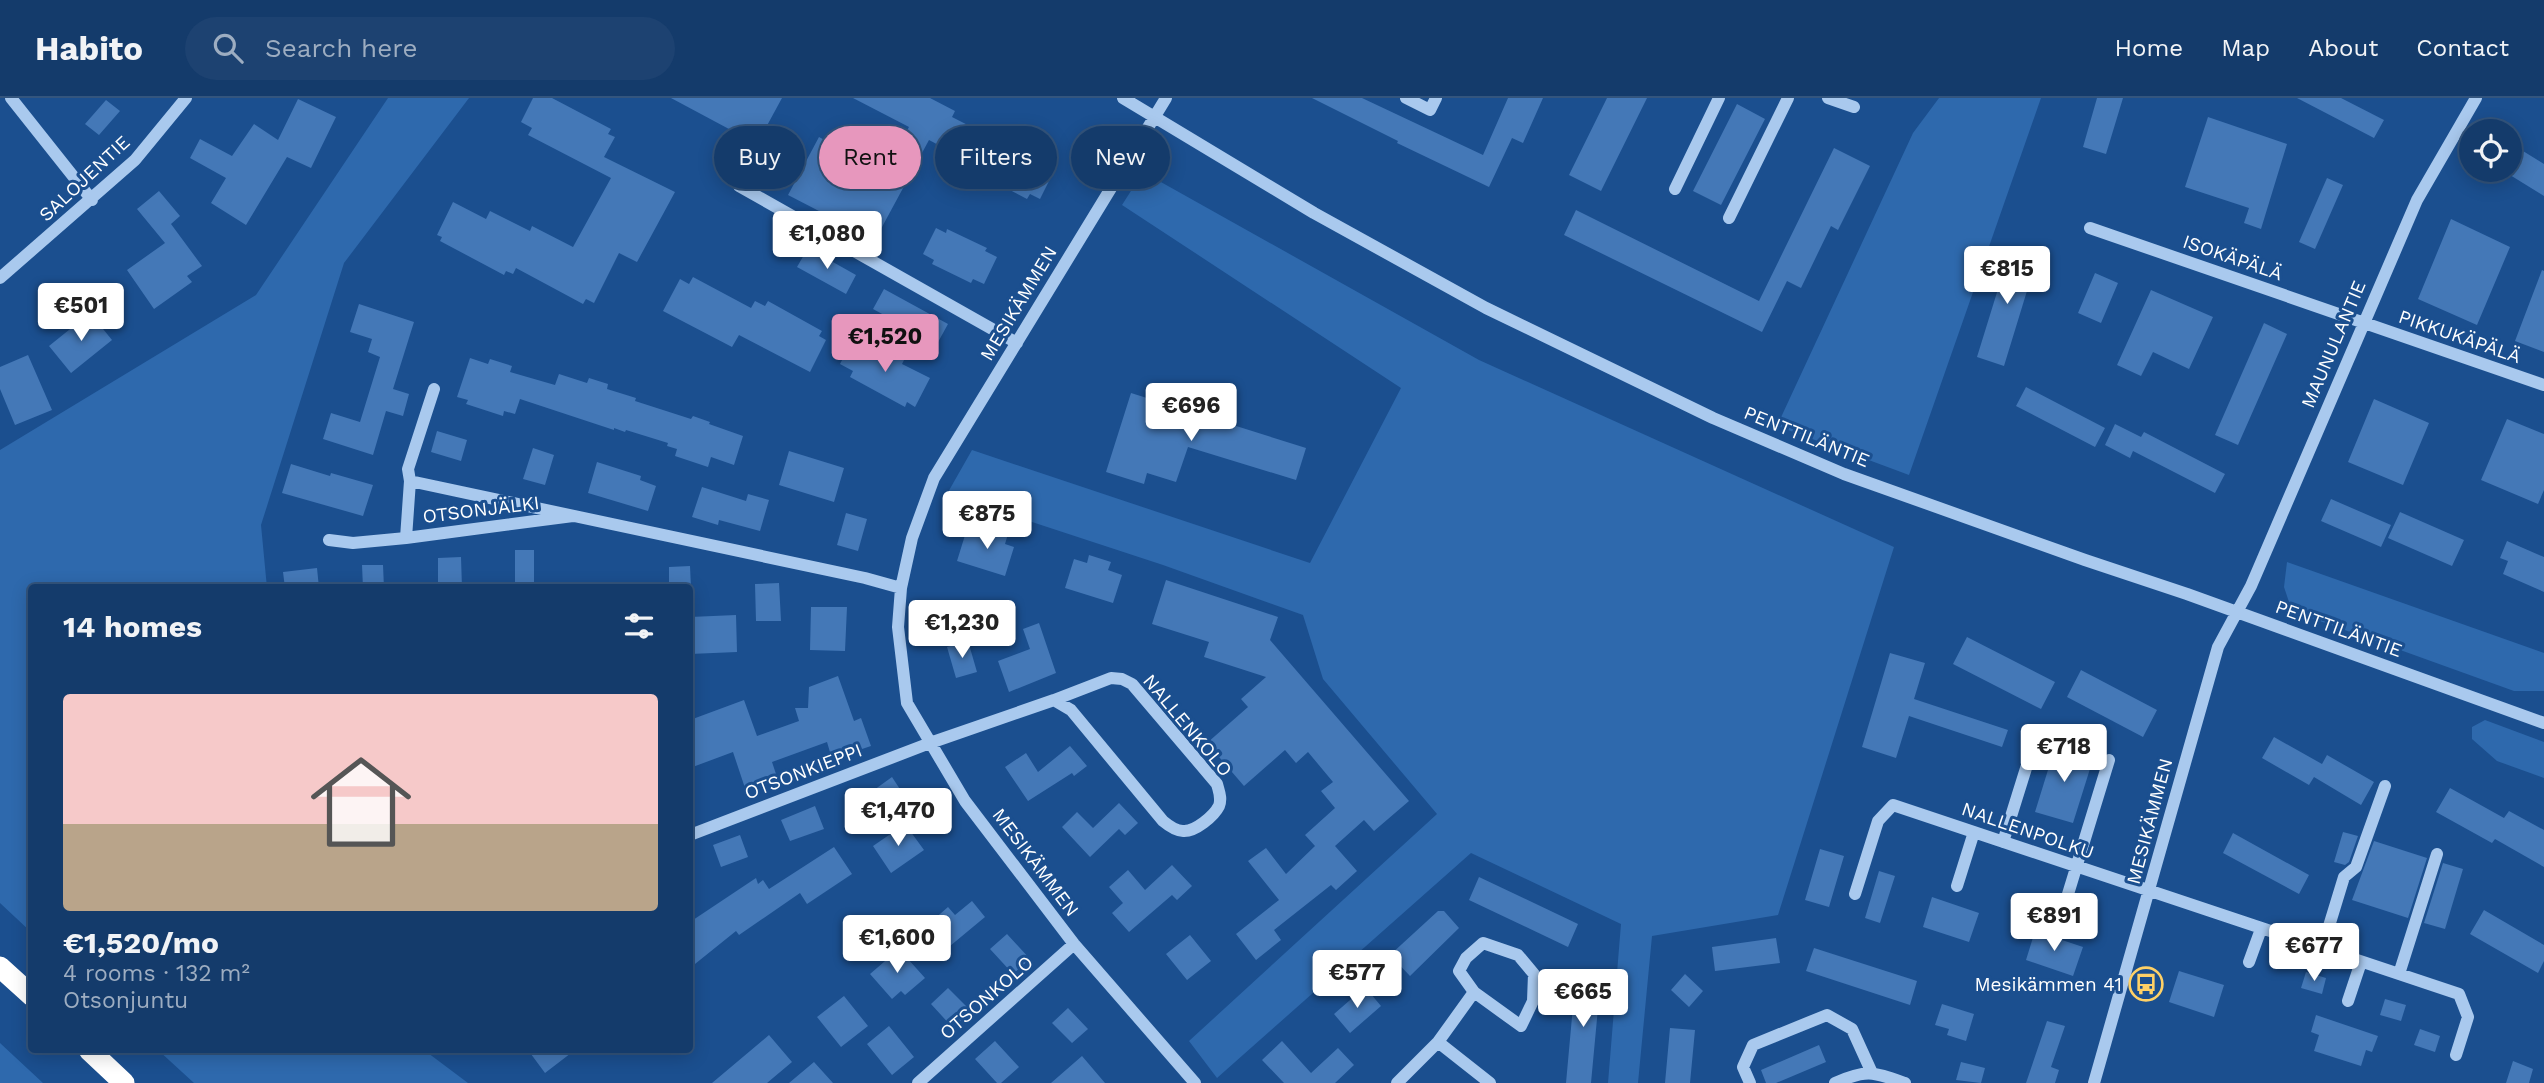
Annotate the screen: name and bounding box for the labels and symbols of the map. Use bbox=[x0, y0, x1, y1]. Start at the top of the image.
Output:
street label: SALOJENTIE bbox=[34, 130, 135, 226]
pin: €1,080 bbox=[770, 212, 884, 271]
street label: ISOKÄPÄLÄ bbox=[2180, 230, 2286, 285]
street label: MESIKÄMMEN bbox=[975, 242, 1062, 365]
pin: €815 bbox=[1966, 246, 2048, 306]
street label: MAUNULANTIE bbox=[2296, 277, 2371, 411]
pin: €501 bbox=[40, 284, 122, 343]
street label: PIKKUKÄPÄLÄ bbox=[2396, 305, 2524, 368]
pin: €1,520 bbox=[828, 314, 942, 374]
pin: €696 bbox=[1150, 384, 1232, 443]
street label: PENTTILÄNTIE bbox=[1741, 401, 1873, 472]
street label: OTSONJÄLKI bbox=[421, 491, 541, 528]
pin: €875 bbox=[946, 491, 1028, 551]
street label: PENTTILÄNTIE bbox=[2272, 595, 2405, 662]
pin: €1,230 bbox=[905, 601, 1019, 660]
street label: NALLENKOLO bbox=[1138, 669, 1237, 781]
pin: €718 bbox=[2023, 724, 2105, 784]
street label: OTSONKIEPPI bbox=[741, 739, 865, 804]
street label: MESIKÄMMEN bbox=[2122, 756, 2177, 887]
pin: €1,470 bbox=[841, 788, 955, 848]
street label: NALLENPOLKU bbox=[1959, 797, 2097, 864]
street label: MESIKÄMMEN bbox=[987, 804, 1084, 921]
pin: €891 bbox=[2013, 894, 2095, 953]
pin: €1,600 bbox=[840, 916, 954, 975]
pin: €677 bbox=[2273, 924, 2355, 983]
pin: €577 bbox=[1316, 950, 1398, 1010]
street label: OTSONKOLO bbox=[935, 951, 1038, 1044]
bus stop icon: Mesikämmen 41 bbox=[2127, 965, 2165, 1003]
pin: €665 bbox=[1542, 970, 1624, 1029]
place label: Mesikämmen 41 bbox=[1974, 973, 2122, 996]

